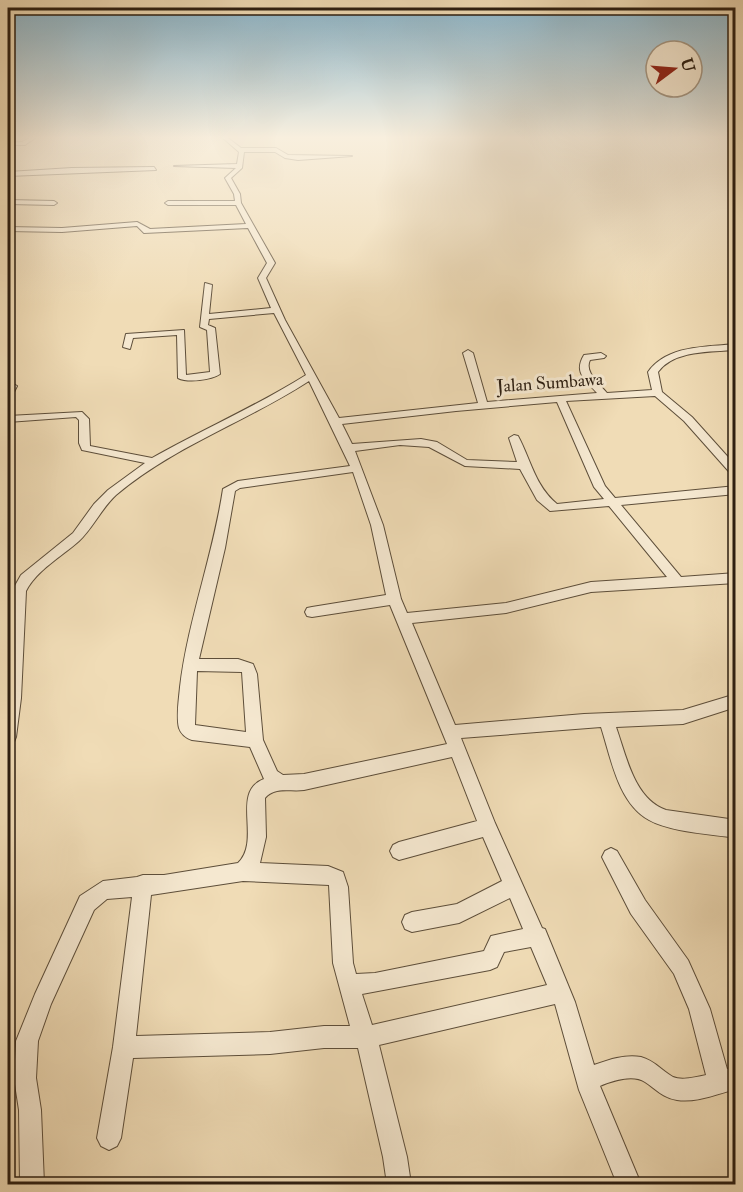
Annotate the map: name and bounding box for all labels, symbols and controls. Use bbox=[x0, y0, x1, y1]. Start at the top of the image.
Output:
north arrow bbox=[644, 39, 704, 99]
text: U bbox=[676, 56, 699, 75]
street label: Jalan Sumbawa bbox=[495, 368, 605, 398]

